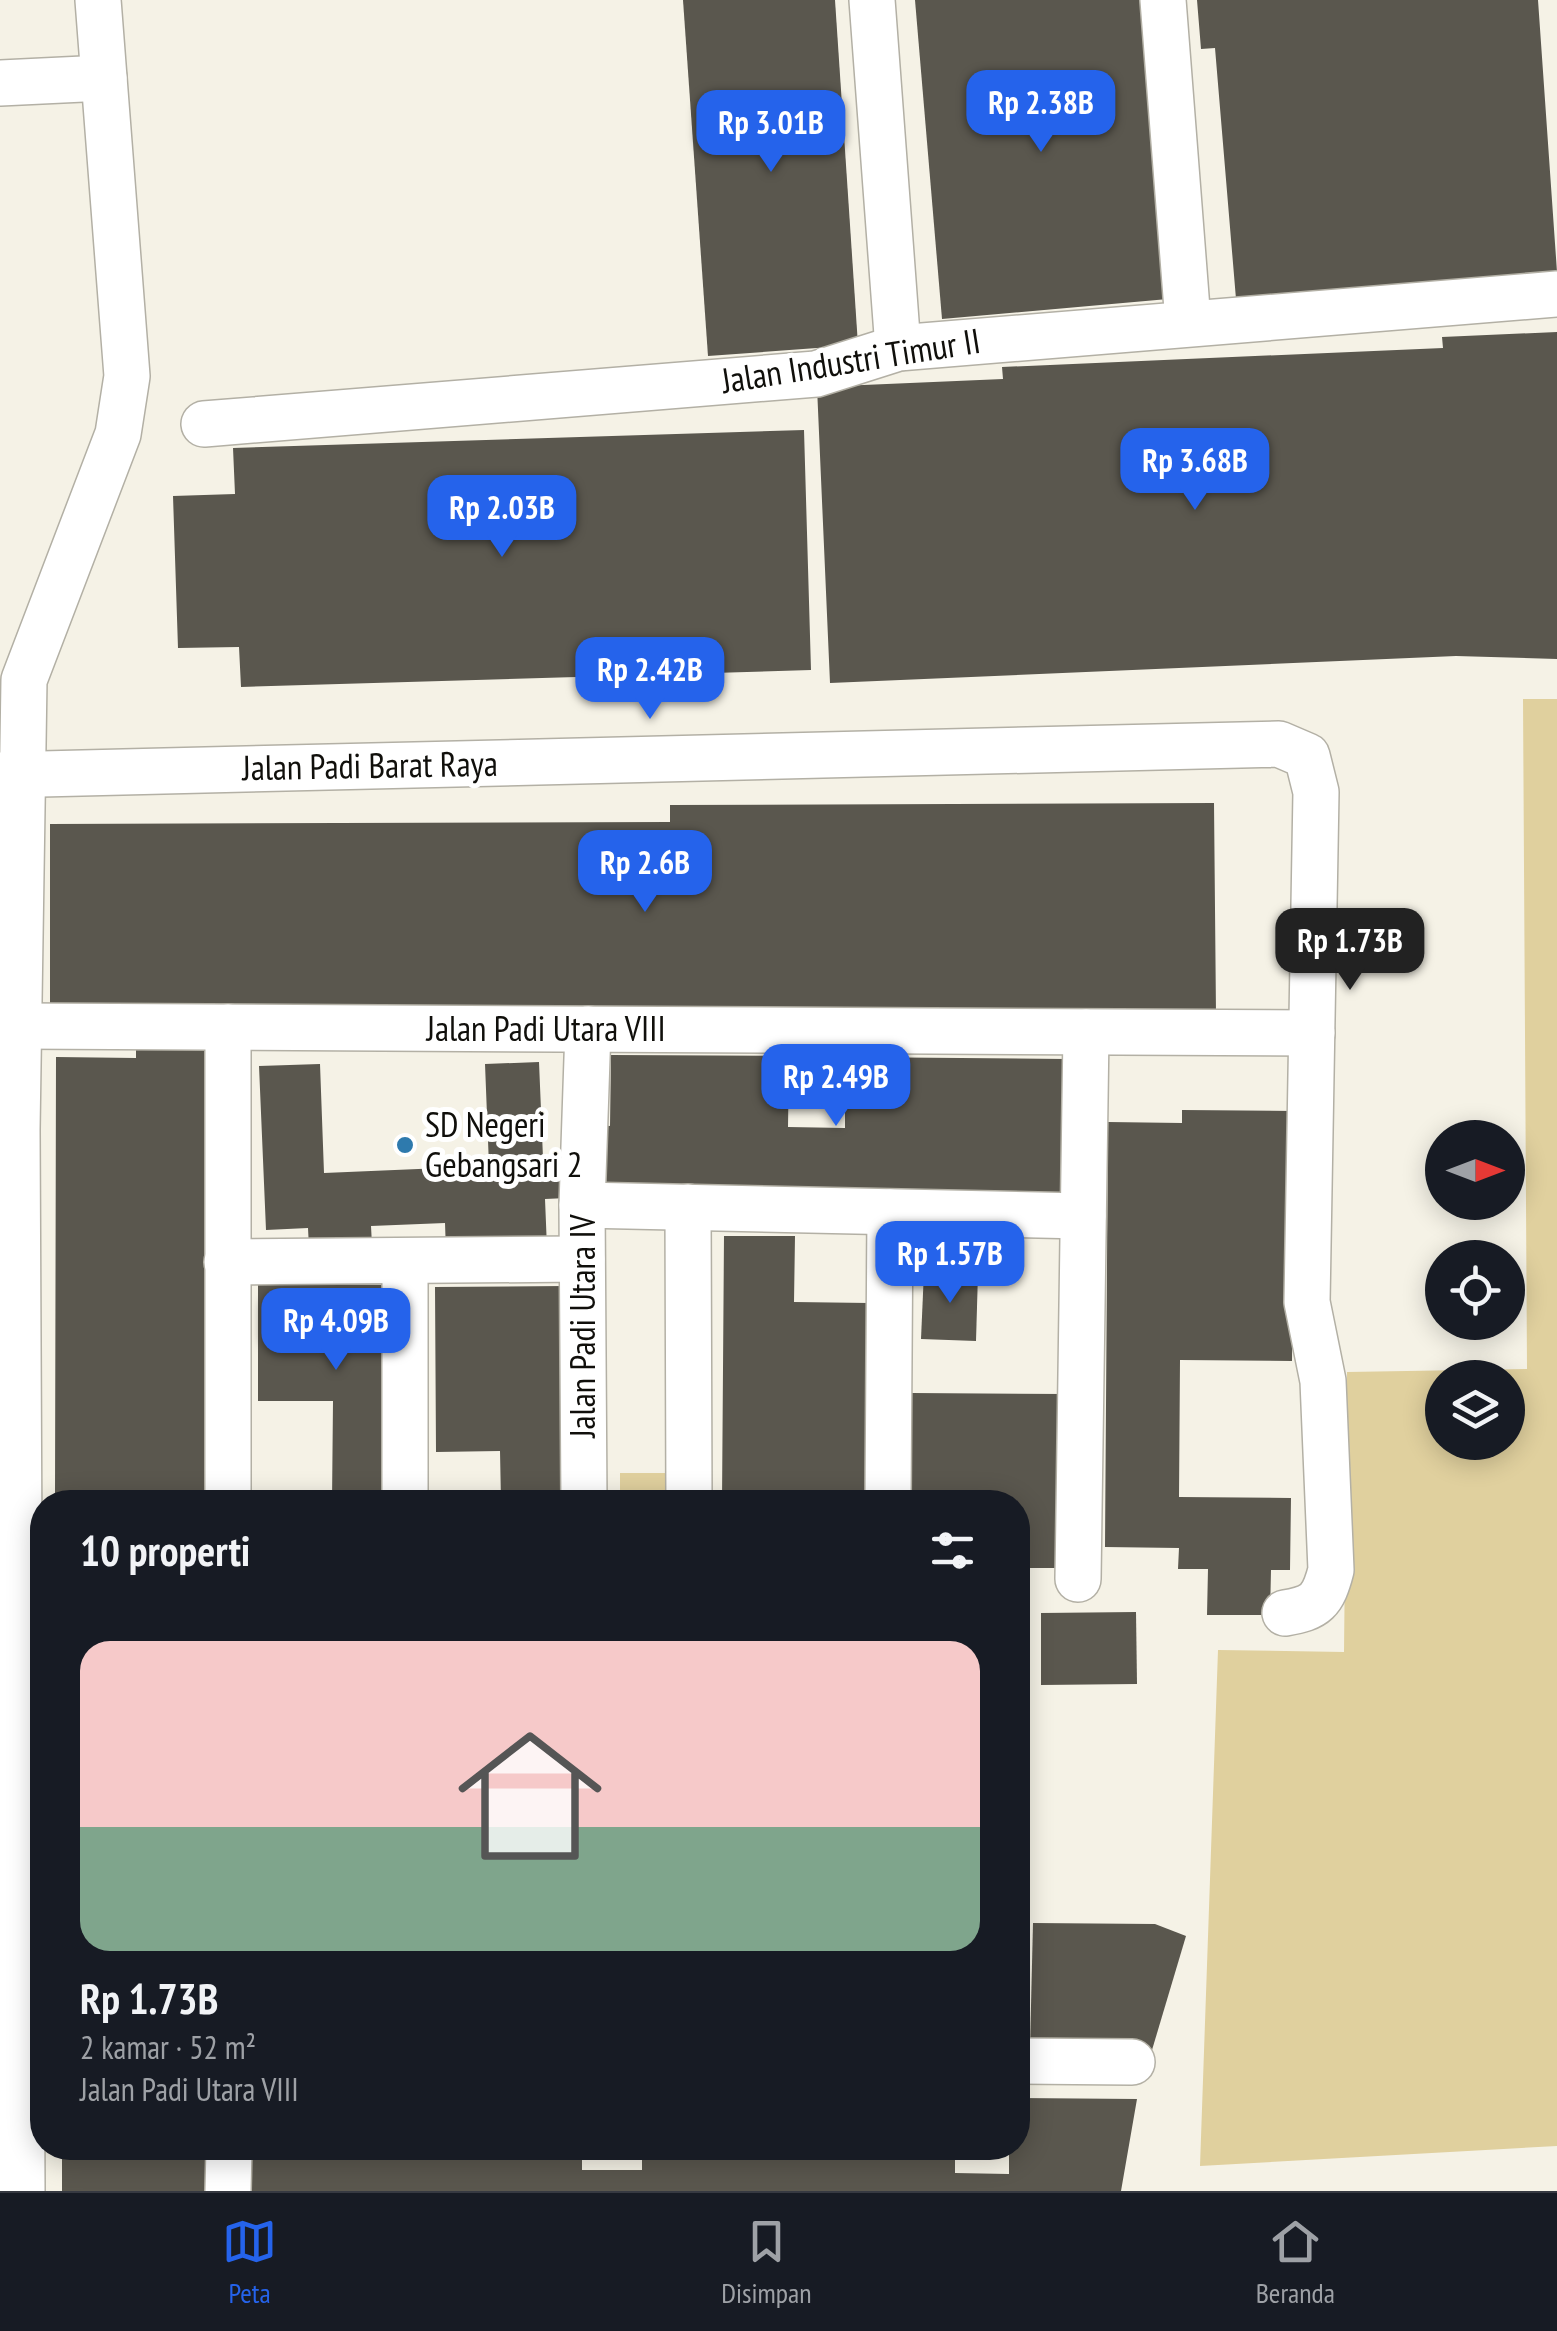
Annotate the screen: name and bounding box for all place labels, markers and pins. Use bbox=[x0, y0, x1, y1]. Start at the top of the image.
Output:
pin: Rp 2.38B bbox=[938, 70, 1144, 155]
pin: Rp 3.01B bbox=[668, 90, 874, 175]
pin: Rp 3.68B bbox=[1092, 428, 1298, 513]
pin: Rp 2.03B bbox=[399, 475, 605, 560]
pin: Rp 2.42B bbox=[547, 637, 753, 722]
pin: Rp 2.6B bbox=[553, 830, 737, 915]
pin: Rp 1.73B bbox=[1247, 908, 1453, 993]
pin: Rp 2.49B bbox=[733, 1044, 939, 1129]
place label: SD Negeri Gebangsari 2 bbox=[425, 1101, 583, 1187]
marker: SD Negeri Gebangsari 2 bbox=[394, 1134, 416, 1156]
pin: Rp 1.57B bbox=[847, 1221, 1053, 1306]
pin: Rp 4.09B bbox=[233, 1288, 439, 1373]

